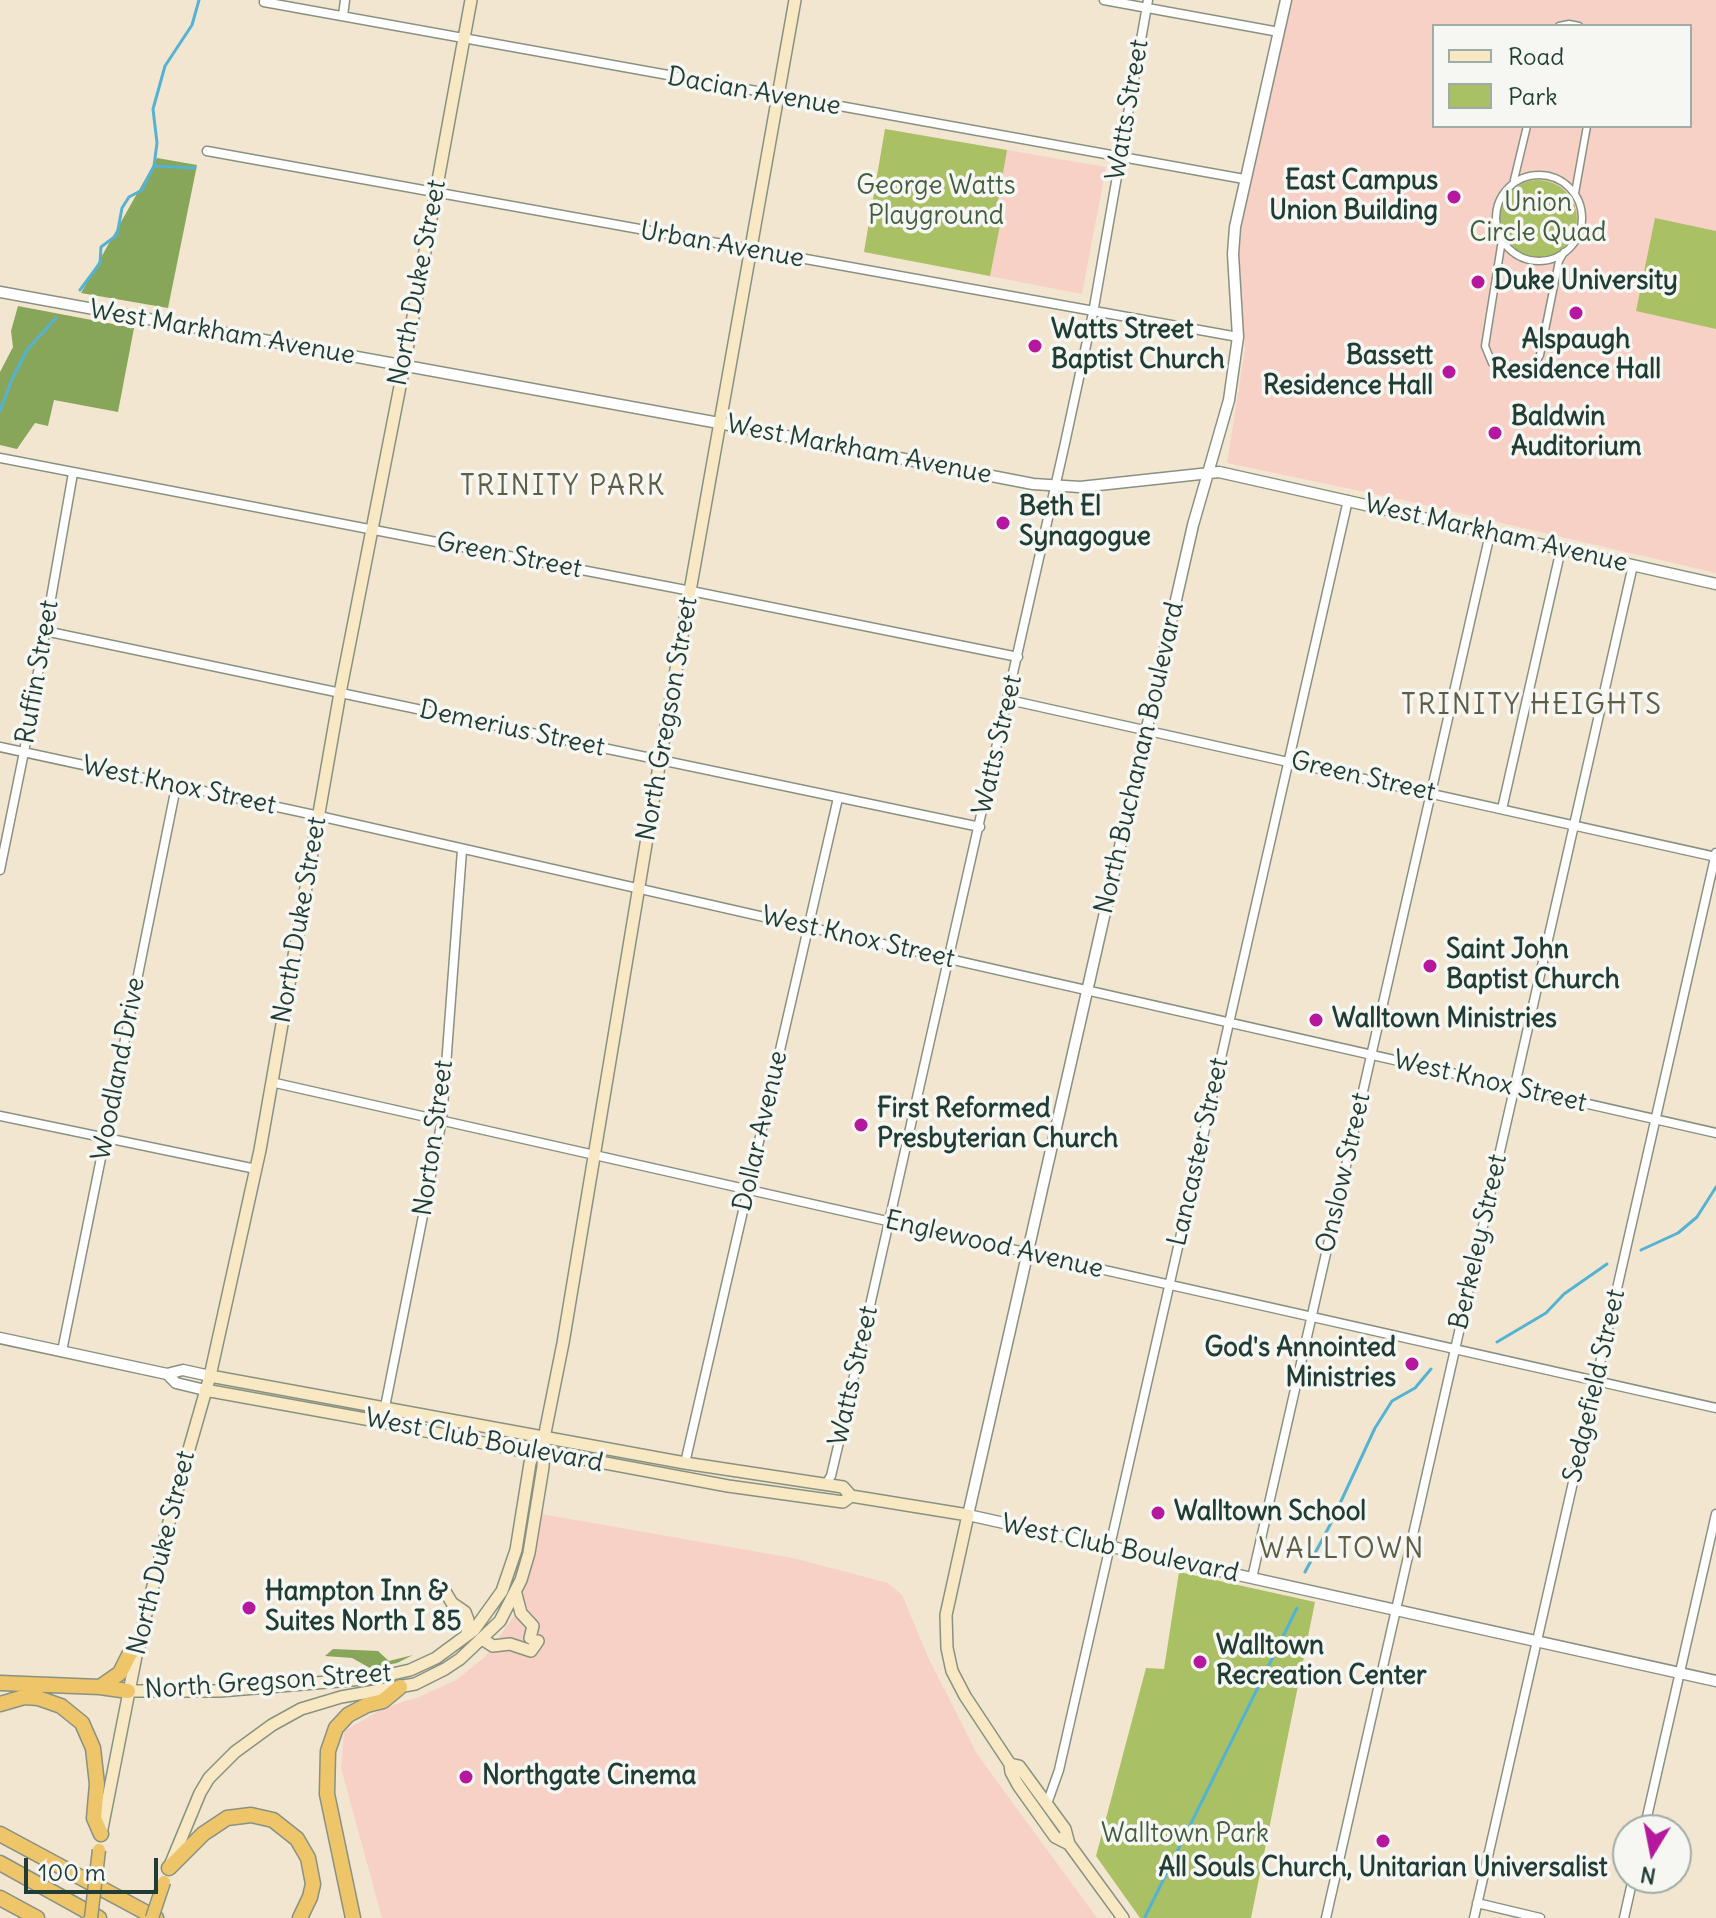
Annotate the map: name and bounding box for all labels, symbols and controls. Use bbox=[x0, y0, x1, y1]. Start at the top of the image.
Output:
legend bbox=[1432, 24, 1692, 128]
street label: Watts Street bbox=[1100, 37, 1156, 183]
text: Road bbox=[1508, 41, 1564, 71]
street label: Dacian Avenue bbox=[665, 61, 843, 123]
text: Park bbox=[1508, 81, 1558, 111]
place label: East Campus Union Building bbox=[1269, 166, 1438, 228]
park label: George Watts Playground bbox=[856, 171, 1016, 232]
street label: North Duke Street bbox=[383, 177, 453, 389]
marker: East Campus Union Building bbox=[1445, 188, 1463, 206]
park label: Union Circle Quad bbox=[1469, 188, 1607, 250]
street label: Urban Avenue bbox=[638, 215, 806, 275]
place label: Duke University bbox=[1494, 266, 1678, 298]
marker: Duke University bbox=[1469, 273, 1487, 291]
street label: West Markham Avenue bbox=[87, 294, 357, 372]
marker: Alspaugh Residence Hall bbox=[1567, 304, 1585, 322]
place label: Watts Street Baptist Church bbox=[1051, 315, 1225, 376]
place label: Alspaugh Residence Hall bbox=[1491, 325, 1661, 386]
marker: Watts Street Baptist Church bbox=[1026, 337, 1044, 355]
place label: Bassett Residence Hall bbox=[1263, 341, 1433, 402]
marker: Bassett Residence Hall bbox=[1440, 363, 1458, 381]
place label: Baldwin Auditorium bbox=[1511, 402, 1642, 464]
street label: West Markham Avenue bbox=[724, 409, 994, 491]
marker: Baldwin Auditorium bbox=[1486, 424, 1504, 442]
district label: TRINITY PARK bbox=[460, 470, 666, 504]
street label: West Markham Avenue bbox=[1361, 489, 1631, 579]
place label: Beth El Synagogue bbox=[1019, 492, 1151, 554]
marker: Beth El Synagogue bbox=[994, 514, 1012, 532]
street label: Green Street bbox=[434, 527, 584, 585]
street label: North Gregson Street bbox=[631, 595, 705, 843]
street label: Ruffin Street bbox=[10, 598, 66, 746]
street label: North Buchanan Boulevard bbox=[1089, 599, 1191, 917]
street label: Watts Street bbox=[967, 672, 1029, 818]
district label: TRINITY HEIGHTS bbox=[1401, 689, 1663, 723]
street label: Demerius Street bbox=[417, 694, 607, 764]
street label: Green Street bbox=[1288, 745, 1438, 809]
street label: West Knox Street bbox=[79, 750, 279, 822]
street label: North Duke Street bbox=[266, 814, 334, 1026]
street label: West Knox Street bbox=[758, 901, 958, 975]
place label: Saint John Baptist Church bbox=[1446, 935, 1620, 996]
marker: Saint John Baptist Church bbox=[1421, 957, 1439, 975]
street label: Woodland Drive bbox=[86, 975, 152, 1163]
place label: Walltown Ministries bbox=[1332, 1004, 1557, 1036]
marker: Walltown Ministries bbox=[1307, 1011, 1325, 1029]
street label: West Knox Street bbox=[1390, 1045, 1590, 1119]
street label: Dollar Avenue bbox=[727, 1048, 795, 1214]
street label: Lancaster Street bbox=[1162, 1055, 1236, 1249]
street label: Norton Street bbox=[408, 1058, 460, 1218]
street label: Onslow Street bbox=[1310, 1090, 1378, 1256]
place label: First Reformed Presbyterian Church bbox=[877, 1094, 1118, 1156]
marker: First Reformed Presbyterian Church bbox=[852, 1116, 870, 1134]
street label: Berkeley Street bbox=[1444, 1151, 1514, 1333]
street label: Englewood Avenue bbox=[882, 1205, 1106, 1285]
street label: Sedgefield Street bbox=[1558, 1286, 1632, 1486]
street label: Watts Street bbox=[823, 1303, 885, 1449]
place label: God's Annointed Ministries bbox=[1205, 1333, 1396, 1394]
marker: God's Annointed Ministries bbox=[1403, 1355, 1421, 1373]
street label: West Club Boulevard bbox=[362, 1403, 606, 1479]
street label: North Duke Street bbox=[122, 1448, 202, 1658]
place label: Walltown School bbox=[1174, 1497, 1366, 1529]
marker: Walltown School bbox=[1149, 1504, 1167, 1522]
street label: West Club Boulevard bbox=[999, 1509, 1241, 1589]
district label: WALLTOWN bbox=[1259, 1533, 1425, 1567]
place label: Hampton Inn & Suites North I 85 bbox=[265, 1577, 461, 1638]
marker: Hampton Inn & Suites North I 85 bbox=[240, 1599, 258, 1617]
place label: Walltown Recreation Center bbox=[1216, 1631, 1427, 1692]
marker: Walltown Recreation Center bbox=[1191, 1653, 1209, 1671]
street label: North Gregson Street bbox=[144, 1658, 392, 1706]
place label: Northgate Cinema bbox=[482, 1761, 696, 1793]
marker: Northgate Cinema bbox=[457, 1768, 475, 1786]
north arrow bbox=[1612, 1814, 1692, 1894]
park label: Walltown Park bbox=[1101, 1819, 1269, 1851]
marker: All Souls Church, Unitarian Universalist bbox=[1374, 1832, 1392, 1850]
scale bar bbox=[28, 1842, 162, 1892]
place label: All Souls Church, Unitarian Universalist bbox=[1158, 1853, 1608, 1885]
text: 100 m bbox=[38, 1857, 106, 1887]
text: N bbox=[1638, 1861, 1658, 1891]

